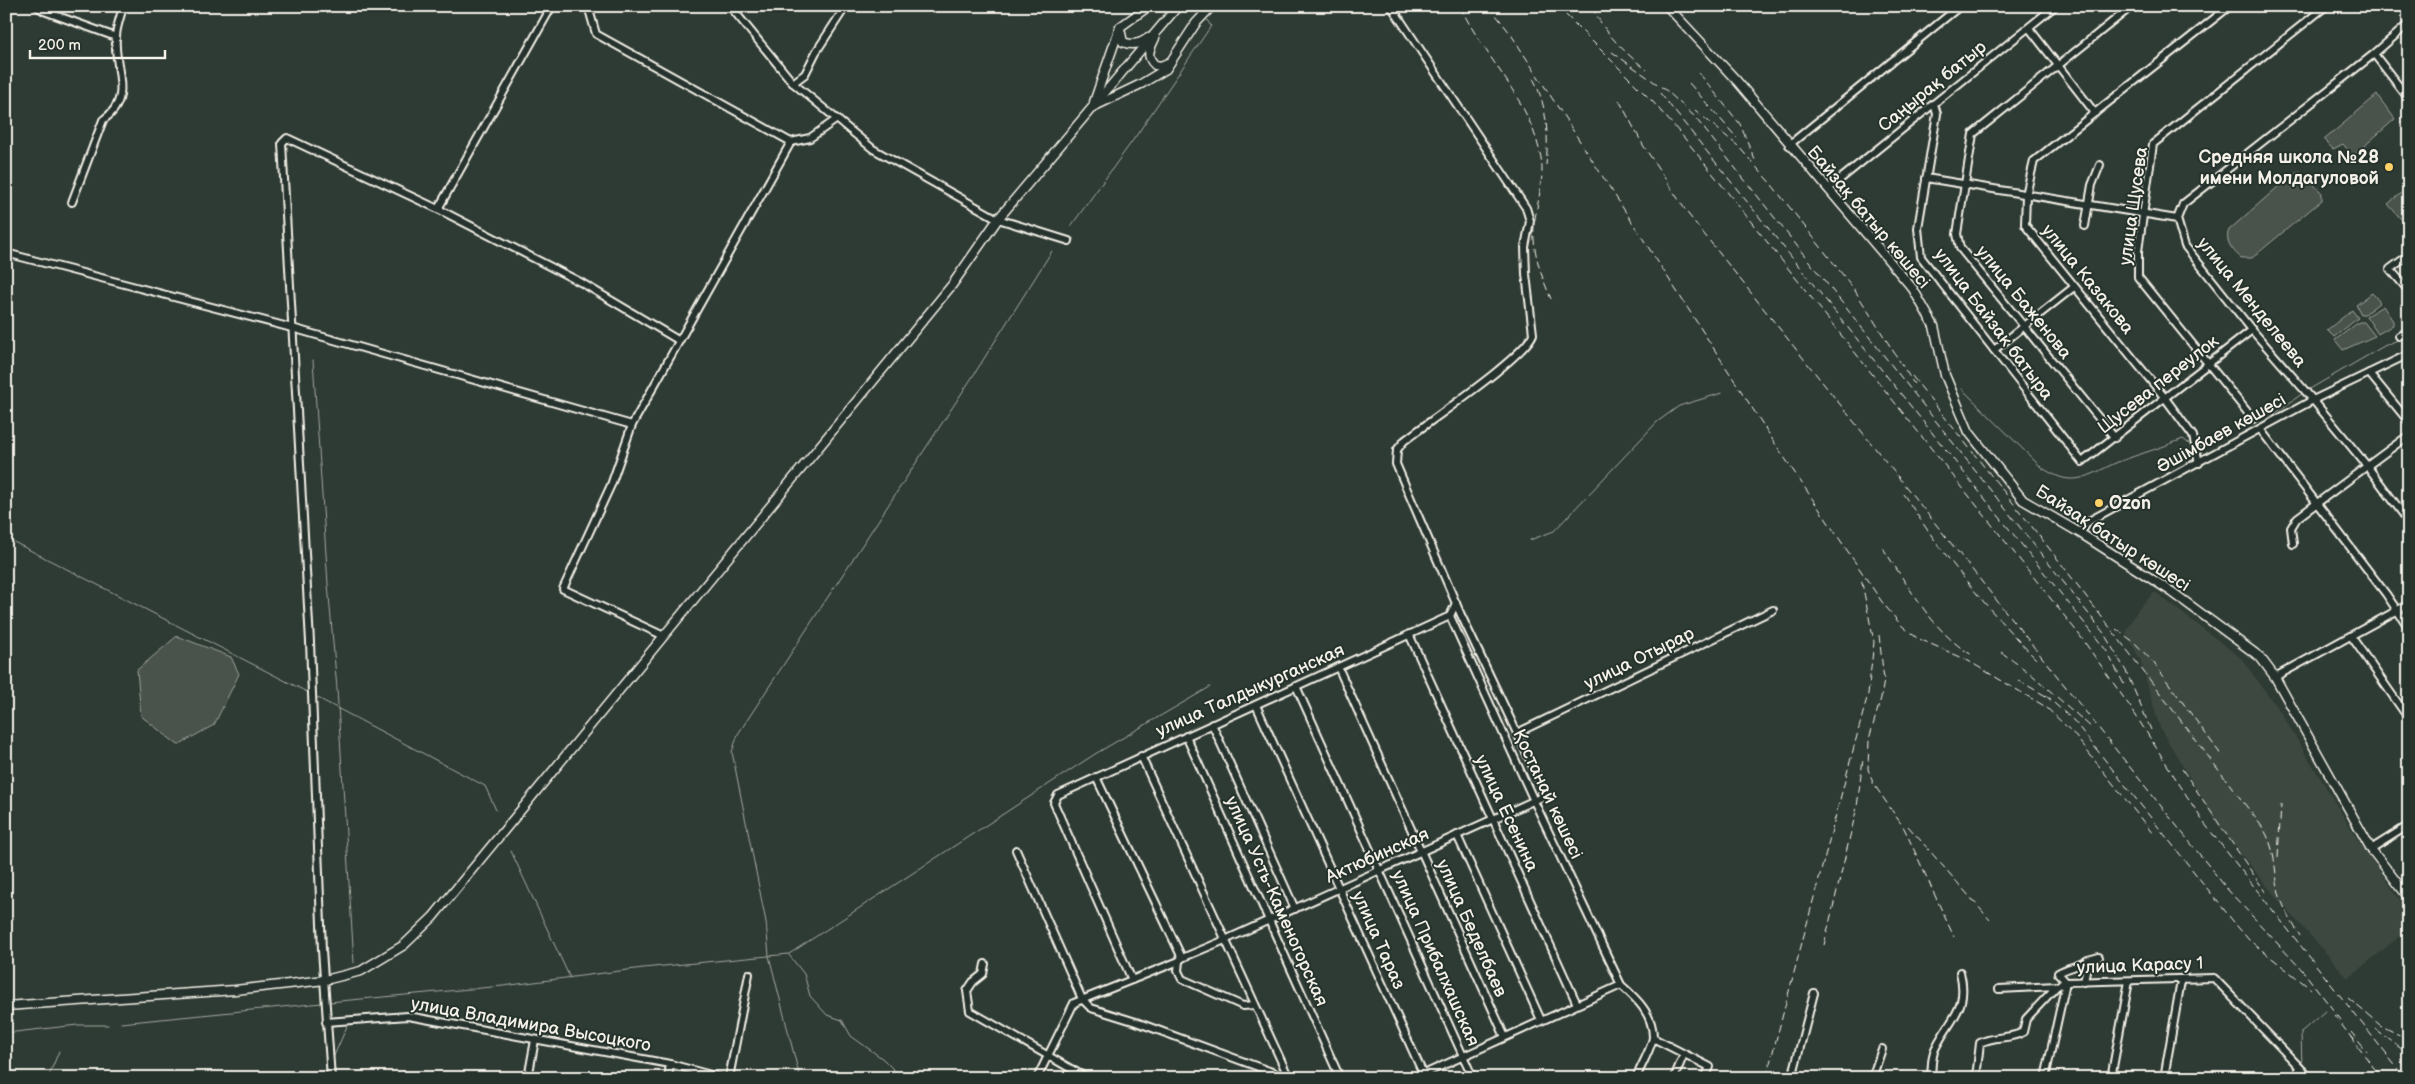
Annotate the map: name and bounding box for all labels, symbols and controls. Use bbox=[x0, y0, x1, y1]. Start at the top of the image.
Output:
scale bar bbox=[30, 28, 165, 60]
text: 200 m bbox=[38, 36, 81, 55]
street label: Саңырақ батыр bbox=[1874, 36, 1991, 136]
street label: Байзақ батыр көшесі bbox=[1803, 142, 1934, 293]
street label: улица Щусева bbox=[2115, 145, 2152, 267]
place label: Средняя школа №28 имени Молдагуловой bbox=[2198, 147, 2379, 189]
marker: Средняя школа №28 имени Молдагуловой bbox=[2383, 161, 2395, 173]
street label: улица Казакова bbox=[2037, 220, 2138, 339]
street label: улица Менделеева bbox=[2193, 233, 2311, 372]
street label: улица Баженова bbox=[1971, 241, 2076, 364]
street label: улица Байзак батыра bbox=[1930, 244, 2058, 405]
street label: Щусева переулок bbox=[2094, 330, 2223, 438]
street label: Әшімбаев көшесі bbox=[2153, 389, 2290, 478]
street label: Байзақ батыр көшесі bbox=[2032, 481, 2194, 596]
place label: Ozon bbox=[2109, 493, 2151, 514]
marker: Ozon bbox=[2093, 497, 2105, 509]
street label: улица Отырар bbox=[1581, 623, 1698, 694]
street label: улица Талдыкурганская bbox=[1153, 639, 1348, 742]
street label: Қостанай көшесі bbox=[1508, 726, 1587, 862]
street label: улица Есенина bbox=[1470, 752, 1543, 875]
street label: улица Усть-Каменогорская bbox=[1221, 793, 1332, 1009]
street label: Актюбинская bbox=[1321, 823, 1432, 888]
street label: улица Беделбаев bbox=[1432, 856, 1512, 1001]
street label: улица Прибалхашская bbox=[1387, 867, 1484, 1049]
street label: улица Тараз bbox=[1348, 888, 1410, 993]
street label: улица Карасу 1 bbox=[2076, 953, 2204, 978]
street label: улица Владимира Высоцкого bbox=[409, 993, 653, 1056]

